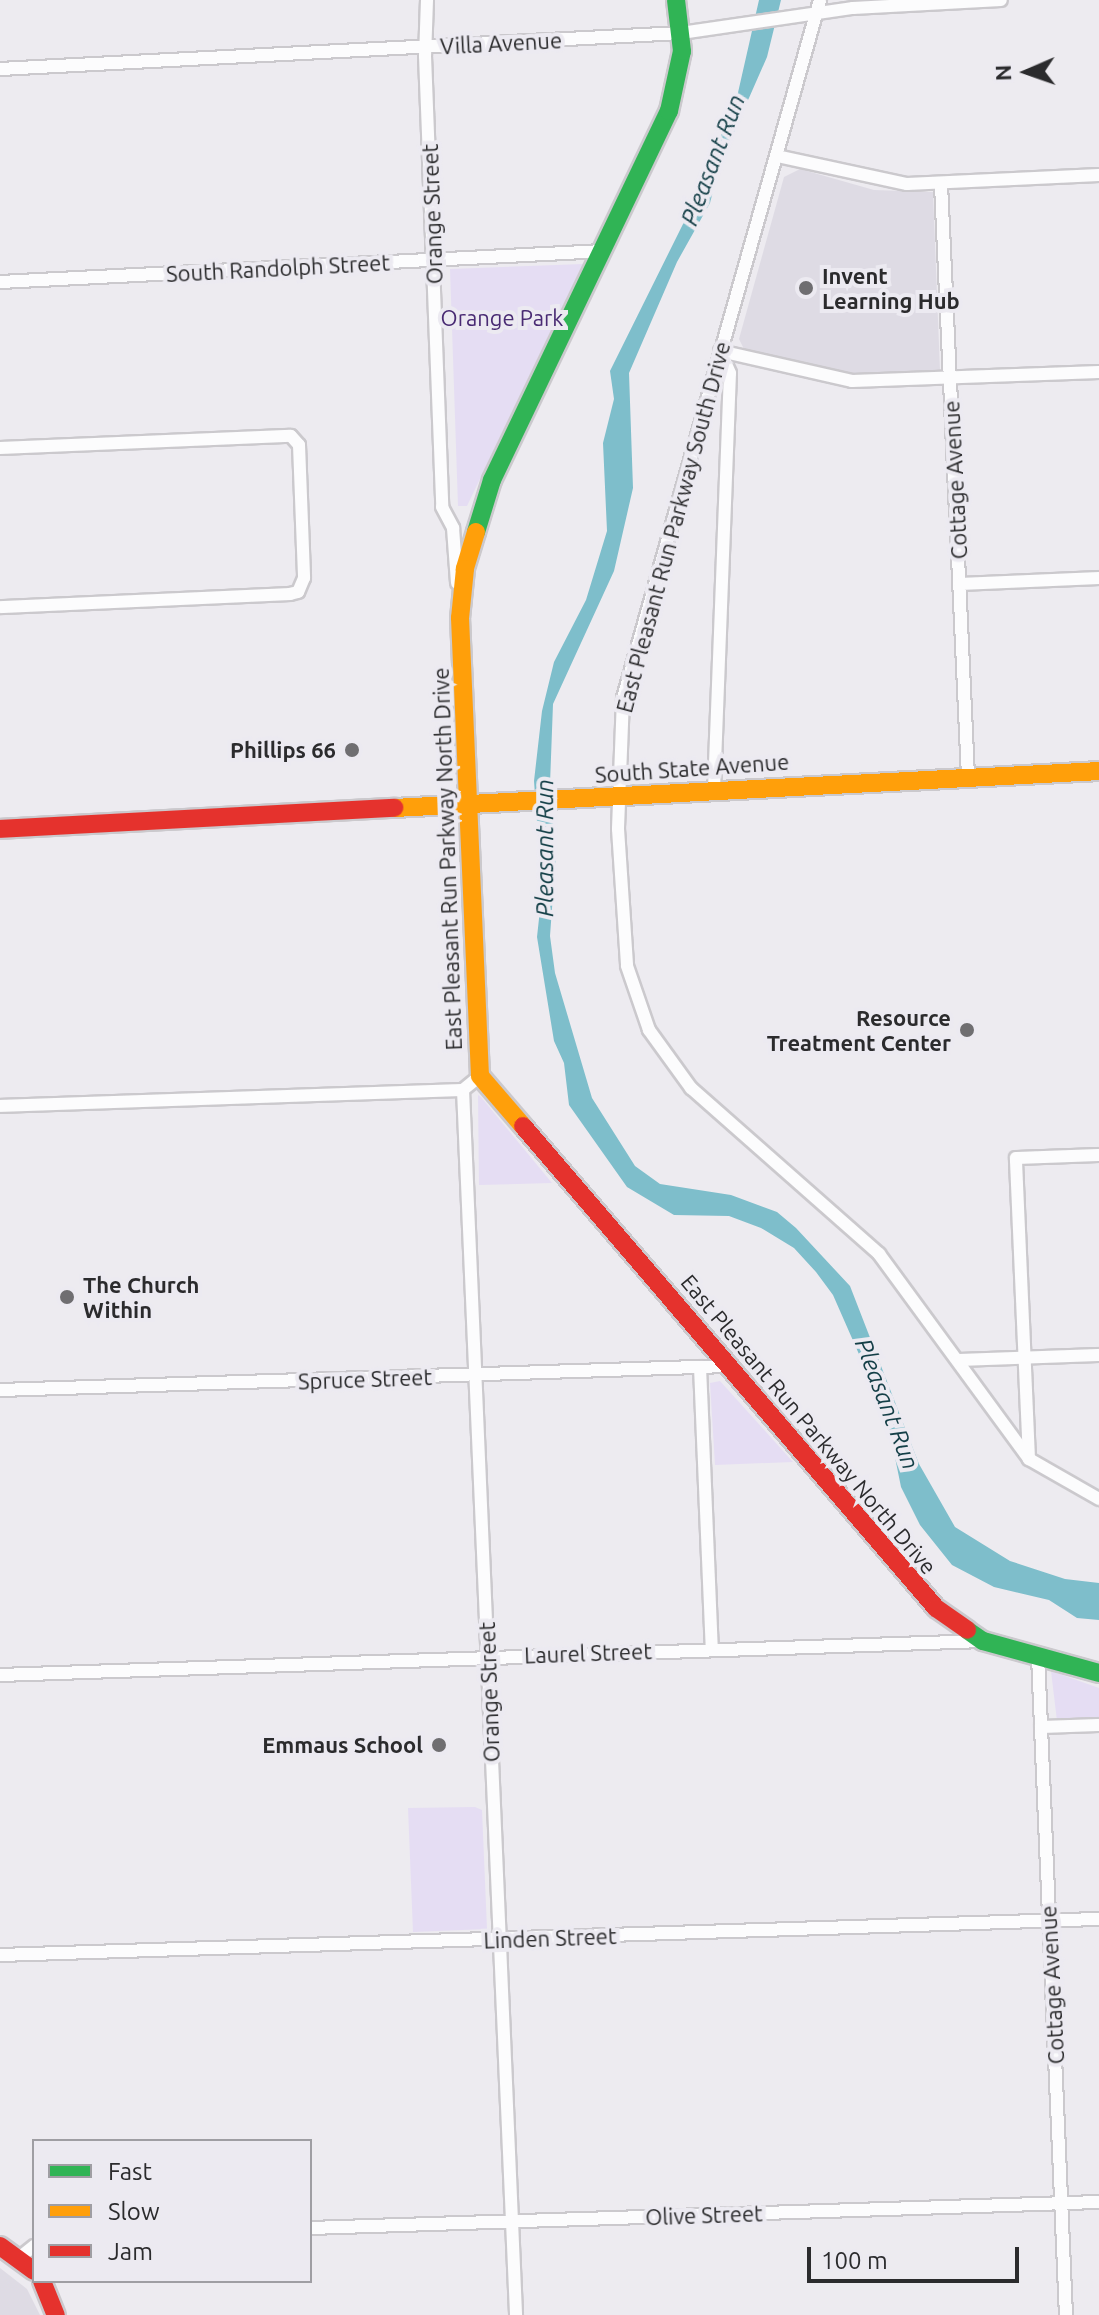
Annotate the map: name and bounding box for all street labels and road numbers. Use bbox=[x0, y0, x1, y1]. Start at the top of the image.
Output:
street label: Villa Avenue bbox=[439, 27, 563, 59]
street label: Orange Street bbox=[416, 143, 448, 285]
street label: South Randolph Street bbox=[165, 249, 391, 287]
street label: East Pleasant Run Parkway South Drive bbox=[611, 339, 735, 715]
street label: Cottage Avenue bbox=[938, 400, 972, 560]
street label: East Pleasant Run Parkway North Drive bbox=[427, 667, 467, 1051]
street label: South State Avenue bbox=[594, 748, 790, 788]
street label: East Pleasant Run Parkway North Drive bbox=[676, 1269, 942, 1579]
street label: Spruce Street bbox=[298, 1363, 432, 1395]
street label: Orange Street bbox=[473, 1621, 505, 1763]
street label: Laurel Street bbox=[524, 1638, 652, 1668]
street label: Cottage Avenue bbox=[1035, 1905, 1069, 2065]
street label: Linden Street bbox=[483, 1922, 617, 1954]
street label: Olive Street bbox=[645, 2200, 763, 2230]

